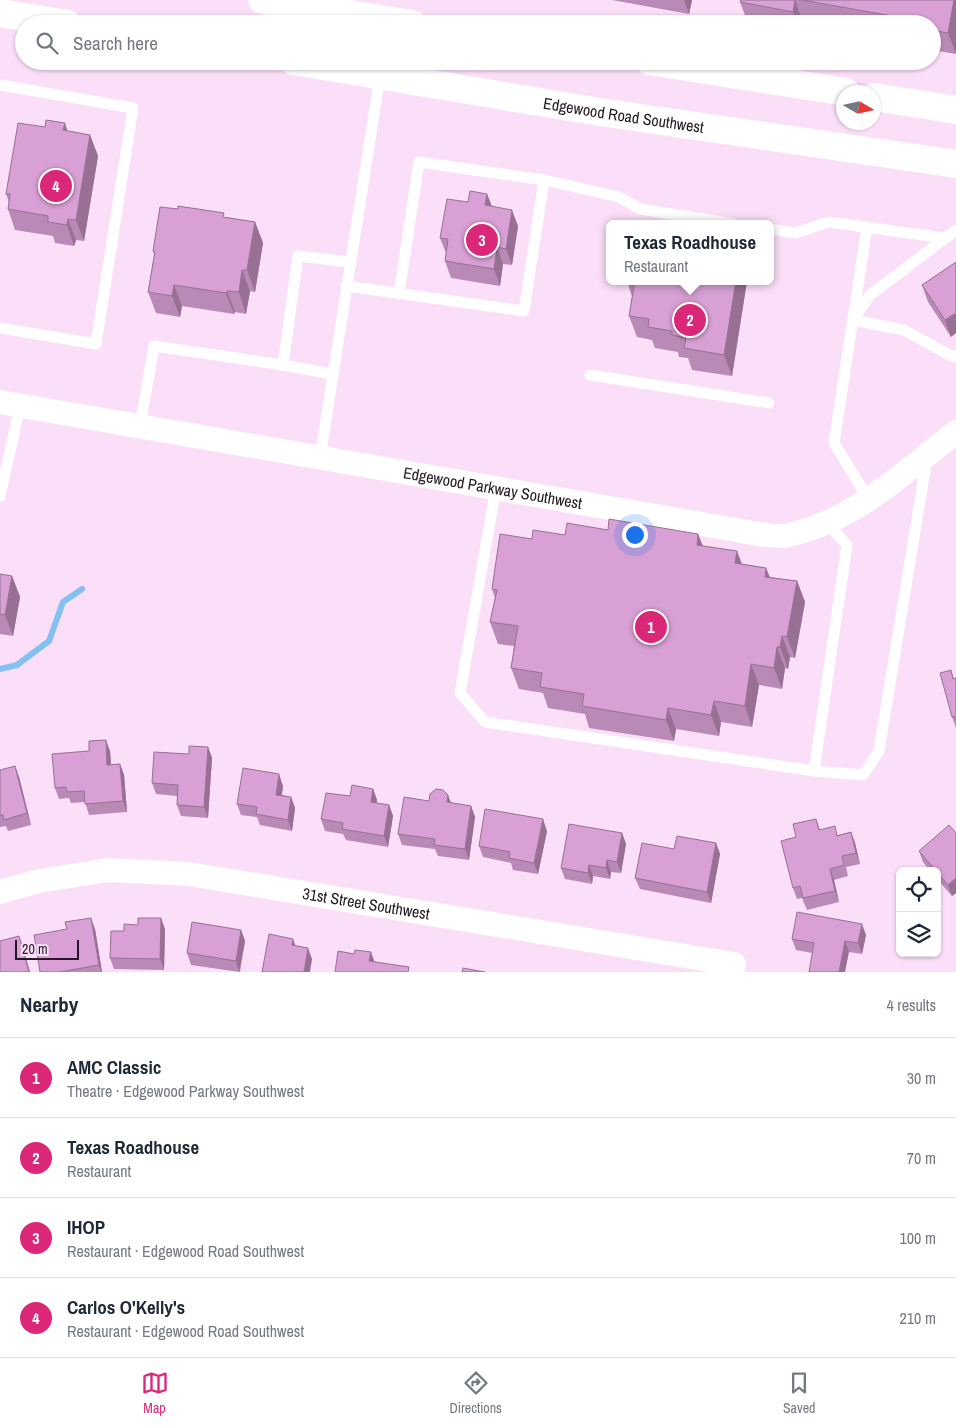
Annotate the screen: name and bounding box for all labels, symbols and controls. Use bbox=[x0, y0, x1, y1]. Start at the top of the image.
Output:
search box bbox=[15, 15, 941, 70]
icon: search bbox=[33, 29, 61, 57]
text: Search here bbox=[73, 30, 158, 56]
north arrow bbox=[836, 85, 881, 130]
street label: Edgewood Road Southwest bbox=[542, 92, 706, 138]
pin: 4 bbox=[40, 167, 72, 205]
popup bbox=[606, 220, 774, 285]
pin: 3 bbox=[466, 221, 498, 259]
text: Texas Roadhouse bbox=[624, 229, 756, 255]
text: Restaurant bbox=[624, 255, 688, 277]
pin: 2 bbox=[674, 301, 706, 339]
street label: Edgewood Parkway Southwest bbox=[402, 461, 584, 514]
your location bbox=[622, 522, 648, 548]
pin: 1 bbox=[635, 608, 667, 646]
map controls bbox=[896, 867, 941, 957]
button: locate bbox=[896, 867, 941, 912]
street label: 31st Street Southwest bbox=[301, 882, 432, 925]
button: layers bbox=[896, 912, 941, 957]
scale bar bbox=[15, 937, 79, 960]
text: 20 m bbox=[22, 940, 48, 958]
text: Nearby bbox=[20, 990, 78, 1019]
text: 4 results bbox=[886, 994, 936, 1016]
text: AMC Classic bbox=[67, 1054, 161, 1080]
text: 1 bbox=[32, 1067, 40, 1089]
text: 30 m bbox=[907, 1067, 936, 1089]
text: Theatre · Edgewood Parkway Southwest bbox=[67, 1080, 304, 1102]
text: Texas Roadhouse bbox=[67, 1134, 199, 1160]
text: 2 bbox=[32, 1147, 40, 1169]
text: 70 m bbox=[907, 1147, 936, 1169]
text: Restaurant bbox=[67, 1160, 131, 1182]
text: IHOP bbox=[67, 1214, 105, 1240]
text: 3 bbox=[32, 1227, 40, 1249]
text: 100 m bbox=[900, 1227, 936, 1249]
text: Restaurant · Edgewood Road Southwest bbox=[67, 1240, 304, 1262]
text: Carlos O'Kelly's bbox=[67, 1294, 185, 1320]
text: 4 bbox=[32, 1307, 40, 1329]
text: 210 m bbox=[900, 1307, 936, 1329]
text: Restaurant · Edgewood Road Southwest bbox=[67, 1320, 304, 1342]
tab: Map bbox=[141, 1369, 169, 1417]
tab: Directions bbox=[450, 1369, 502, 1417]
tab: Saved bbox=[783, 1369, 815, 1417]

